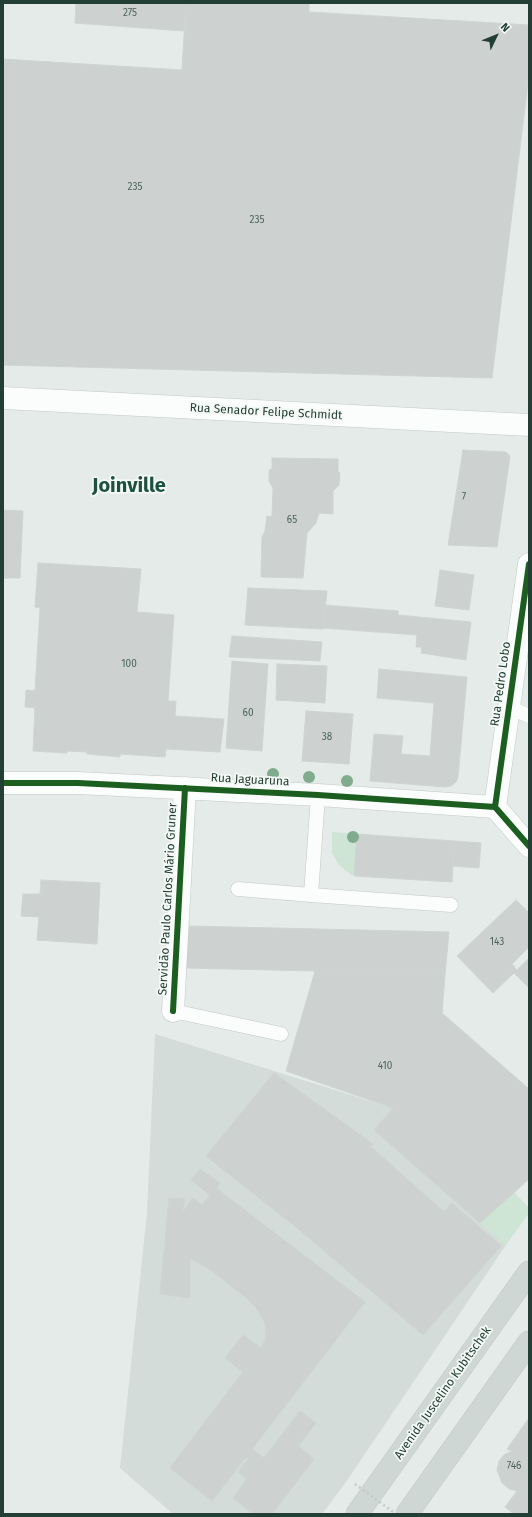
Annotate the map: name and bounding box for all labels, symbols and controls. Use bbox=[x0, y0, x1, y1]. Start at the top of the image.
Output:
house number: 275 bbox=[123, 7, 137, 19]
north arrow bbox=[476, 16, 516, 56]
text: N bbox=[498, 20, 512, 35]
house number: 235 bbox=[128, 181, 142, 193]
house number: 235 bbox=[250, 214, 264, 226]
street label: Rua Senador Felipe Schmidt bbox=[189, 401, 343, 423]
district label: Joinville bbox=[92, 474, 166, 498]
house number: 7 bbox=[462, 491, 466, 503]
house number: 65 bbox=[287, 514, 297, 526]
street label: Rua Pedro Lobo bbox=[488, 641, 514, 727]
house number: 100 bbox=[121, 658, 137, 670]
house number: 60 bbox=[243, 707, 253, 719]
house number: 38 bbox=[322, 731, 332, 743]
street label: Rua Jaguaruna bbox=[210, 771, 290, 789]
street label: Servidão Paulo Carlos Mário Gruner bbox=[156, 802, 180, 996]
house number: 143 bbox=[490, 936, 504, 948]
house number: 410 bbox=[378, 1060, 392, 1072]
street label: Avenida Juscelino Kubitschek bbox=[392, 1324, 494, 1462]
house number: 746 bbox=[507, 1460, 521, 1472]

